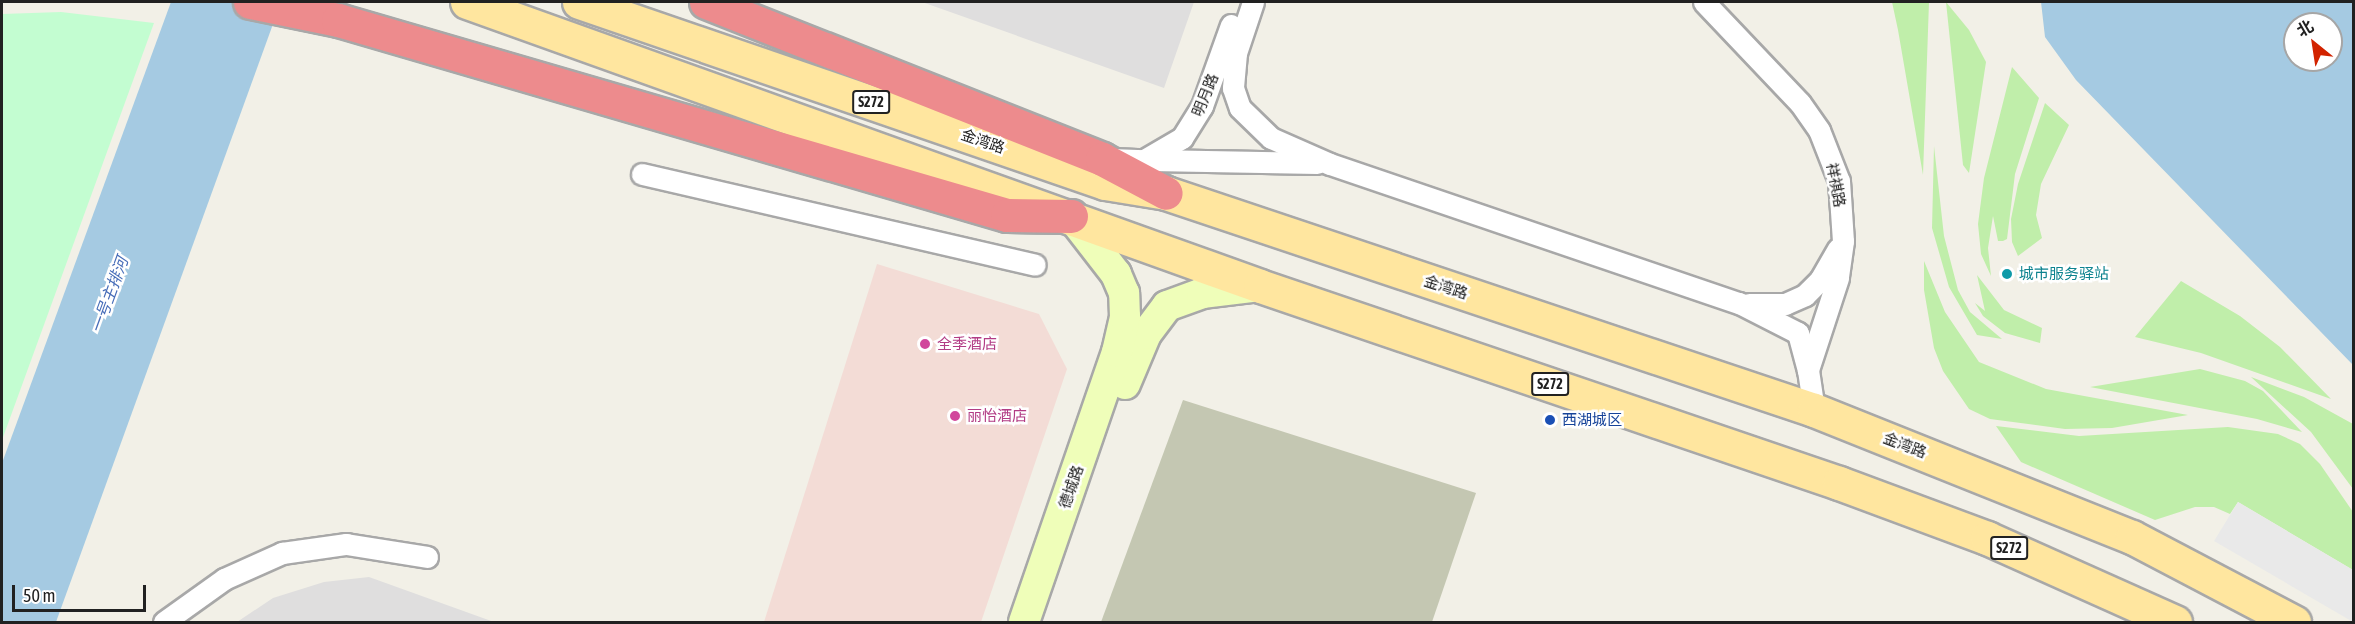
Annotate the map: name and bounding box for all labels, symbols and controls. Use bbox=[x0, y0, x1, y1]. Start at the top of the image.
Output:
north arrow bbox=[2283, 12, 2343, 72]
text: 北 bbox=[2294, 16, 2316, 40]
street label: 明月路 bbox=[1188, 71, 1222, 119]
road number: S272 bbox=[852, 91, 890, 113]
street label: 金湾路 bbox=[959, 125, 1007, 157]
street label: 祥祺路 bbox=[1823, 161, 1849, 209]
water label: 一号主排河 bbox=[86, 254, 132, 336]
place label: 城市服务驿站 bbox=[2019, 265, 2109, 283]
marker: 城市服务驿站 bbox=[2000, 267, 2014, 281]
street label: 金湾路 bbox=[1422, 271, 1470, 303]
place label: 全季酒店 bbox=[937, 335, 997, 353]
marker: 全季酒店 bbox=[918, 337, 932, 351]
road number: S272 bbox=[1530, 373, 1570, 395]
place label: 丽怡酒店 bbox=[967, 407, 1027, 425]
marker: 丽怡酒店 bbox=[948, 409, 962, 423]
place label: 西湖城区 bbox=[1562, 411, 1622, 429]
marker: 西湖城区 bbox=[1543, 413, 1557, 427]
street label: 金湾路 bbox=[1881, 429, 1929, 461]
street label: 德城路 bbox=[1055, 463, 1087, 511]
road number: S272 bbox=[1990, 537, 2028, 559]
scale bar bbox=[15, 573, 148, 611]
text: 50 m bbox=[23, 585, 55, 606]

